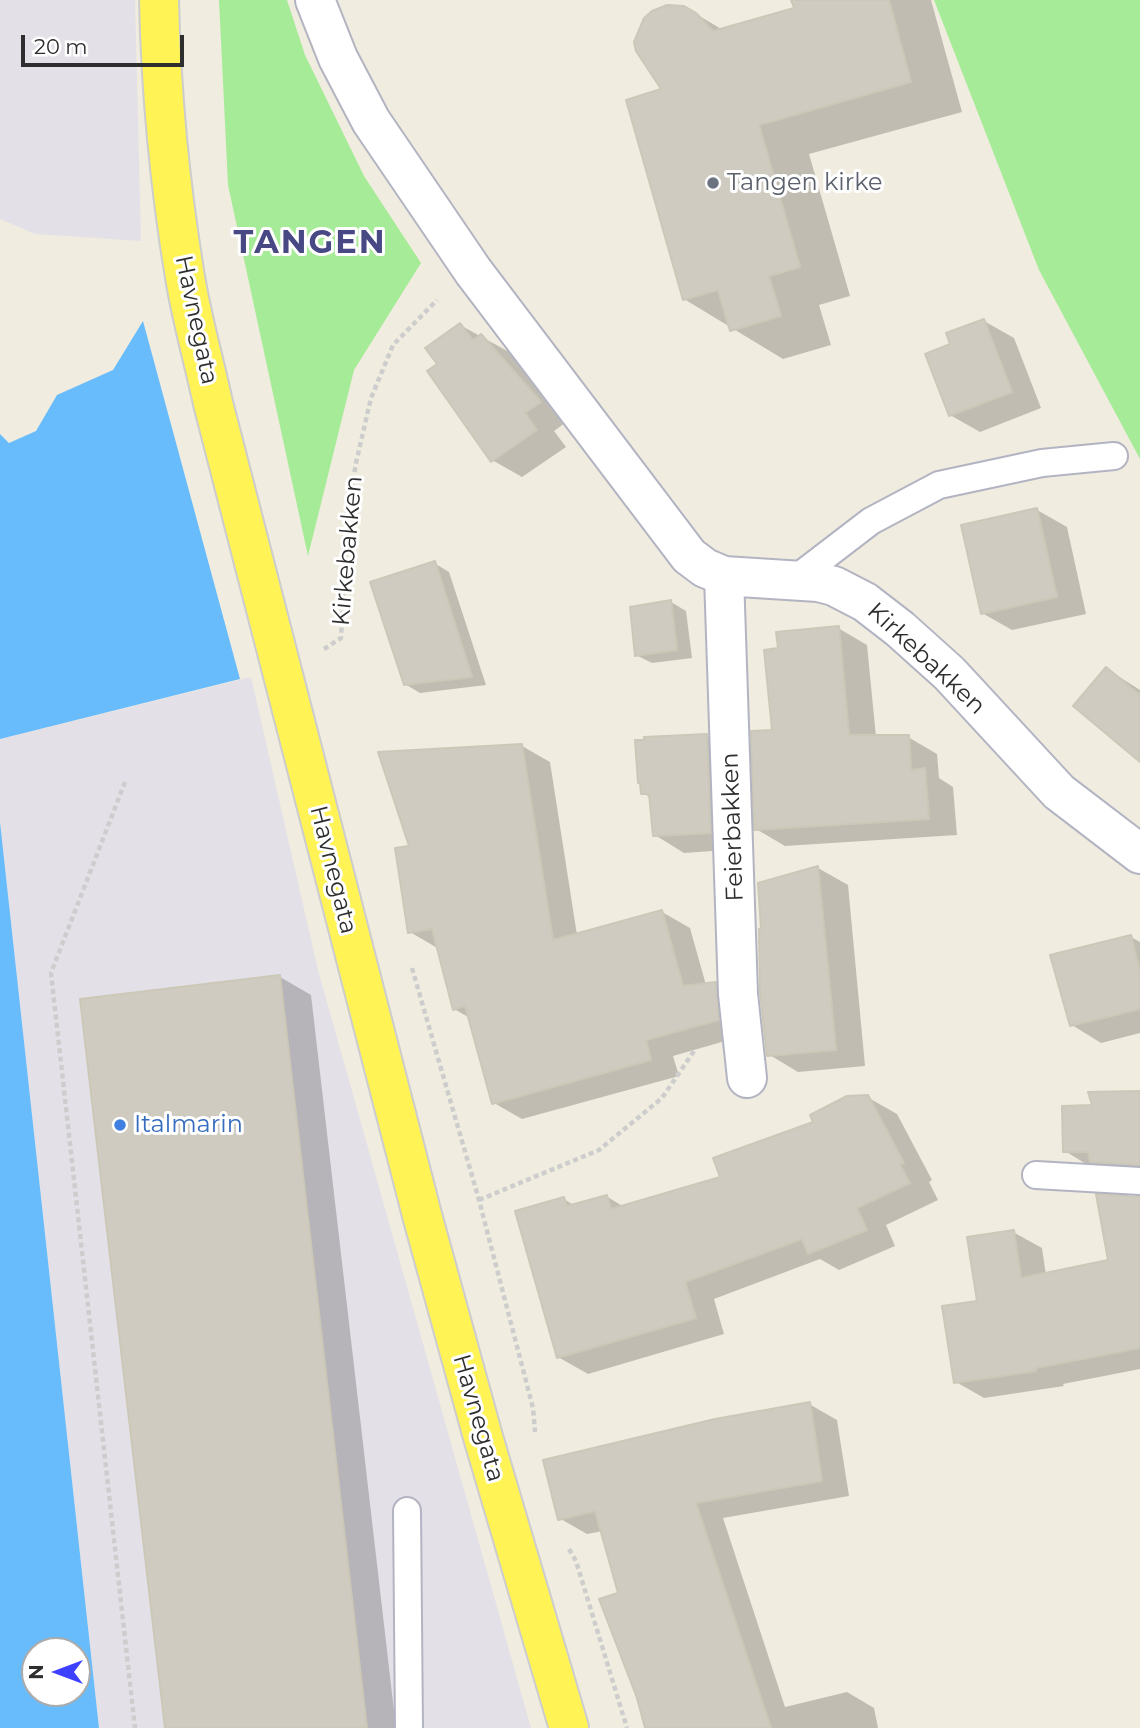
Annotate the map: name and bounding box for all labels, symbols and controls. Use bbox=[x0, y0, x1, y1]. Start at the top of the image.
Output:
scale bar bbox=[24, 21, 187, 65]
text: 20 m bbox=[34, 34, 88, 59]
place label: Tangen kirke bbox=[727, 169, 883, 197]
marker: Tangen kirke bbox=[705, 175, 721, 191]
district label: TANGEN bbox=[234, 225, 386, 263]
street label: Havnegata bbox=[168, 253, 224, 387]
street label: Kirkebakken bbox=[327, 475, 369, 627]
street label: Kirkebakken bbox=[861, 597, 991, 721]
street label: Feierbakken bbox=[716, 752, 750, 902]
street label: Havnegata bbox=[303, 803, 363, 937]
place label: Italmarin bbox=[134, 1111, 243, 1139]
marker: Italmarin bbox=[112, 1117, 128, 1133]
street label: Havnegata bbox=[446, 1351, 510, 1485]
north arrow bbox=[21, 1637, 91, 1707]
text: N bbox=[25, 1664, 48, 1680]

